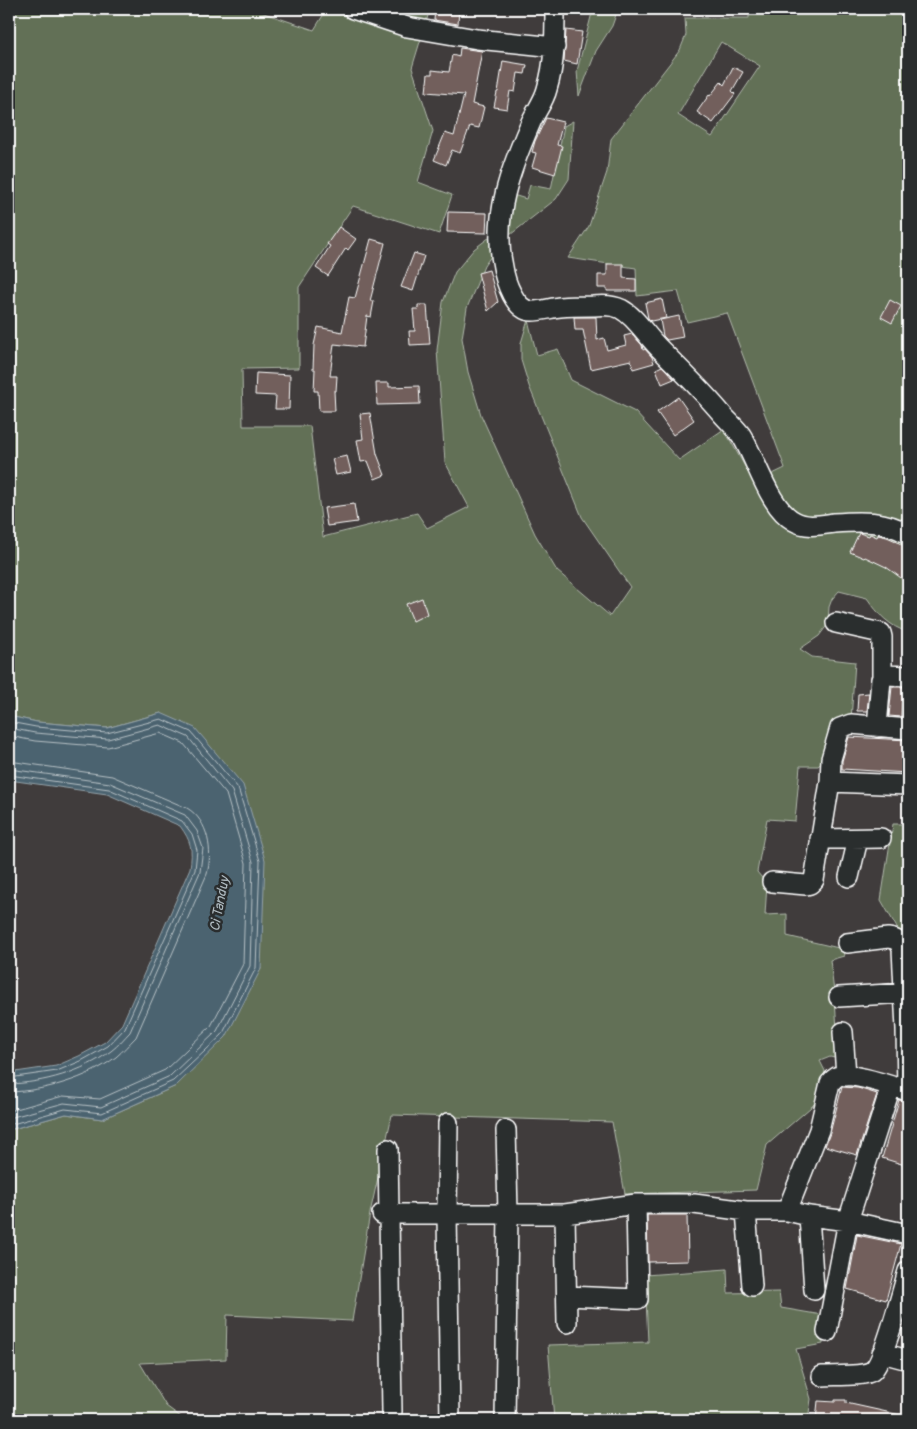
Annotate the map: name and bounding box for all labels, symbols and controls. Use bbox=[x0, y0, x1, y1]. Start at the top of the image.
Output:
water label: Ci Tanduy bbox=[206, 874, 233, 933]

